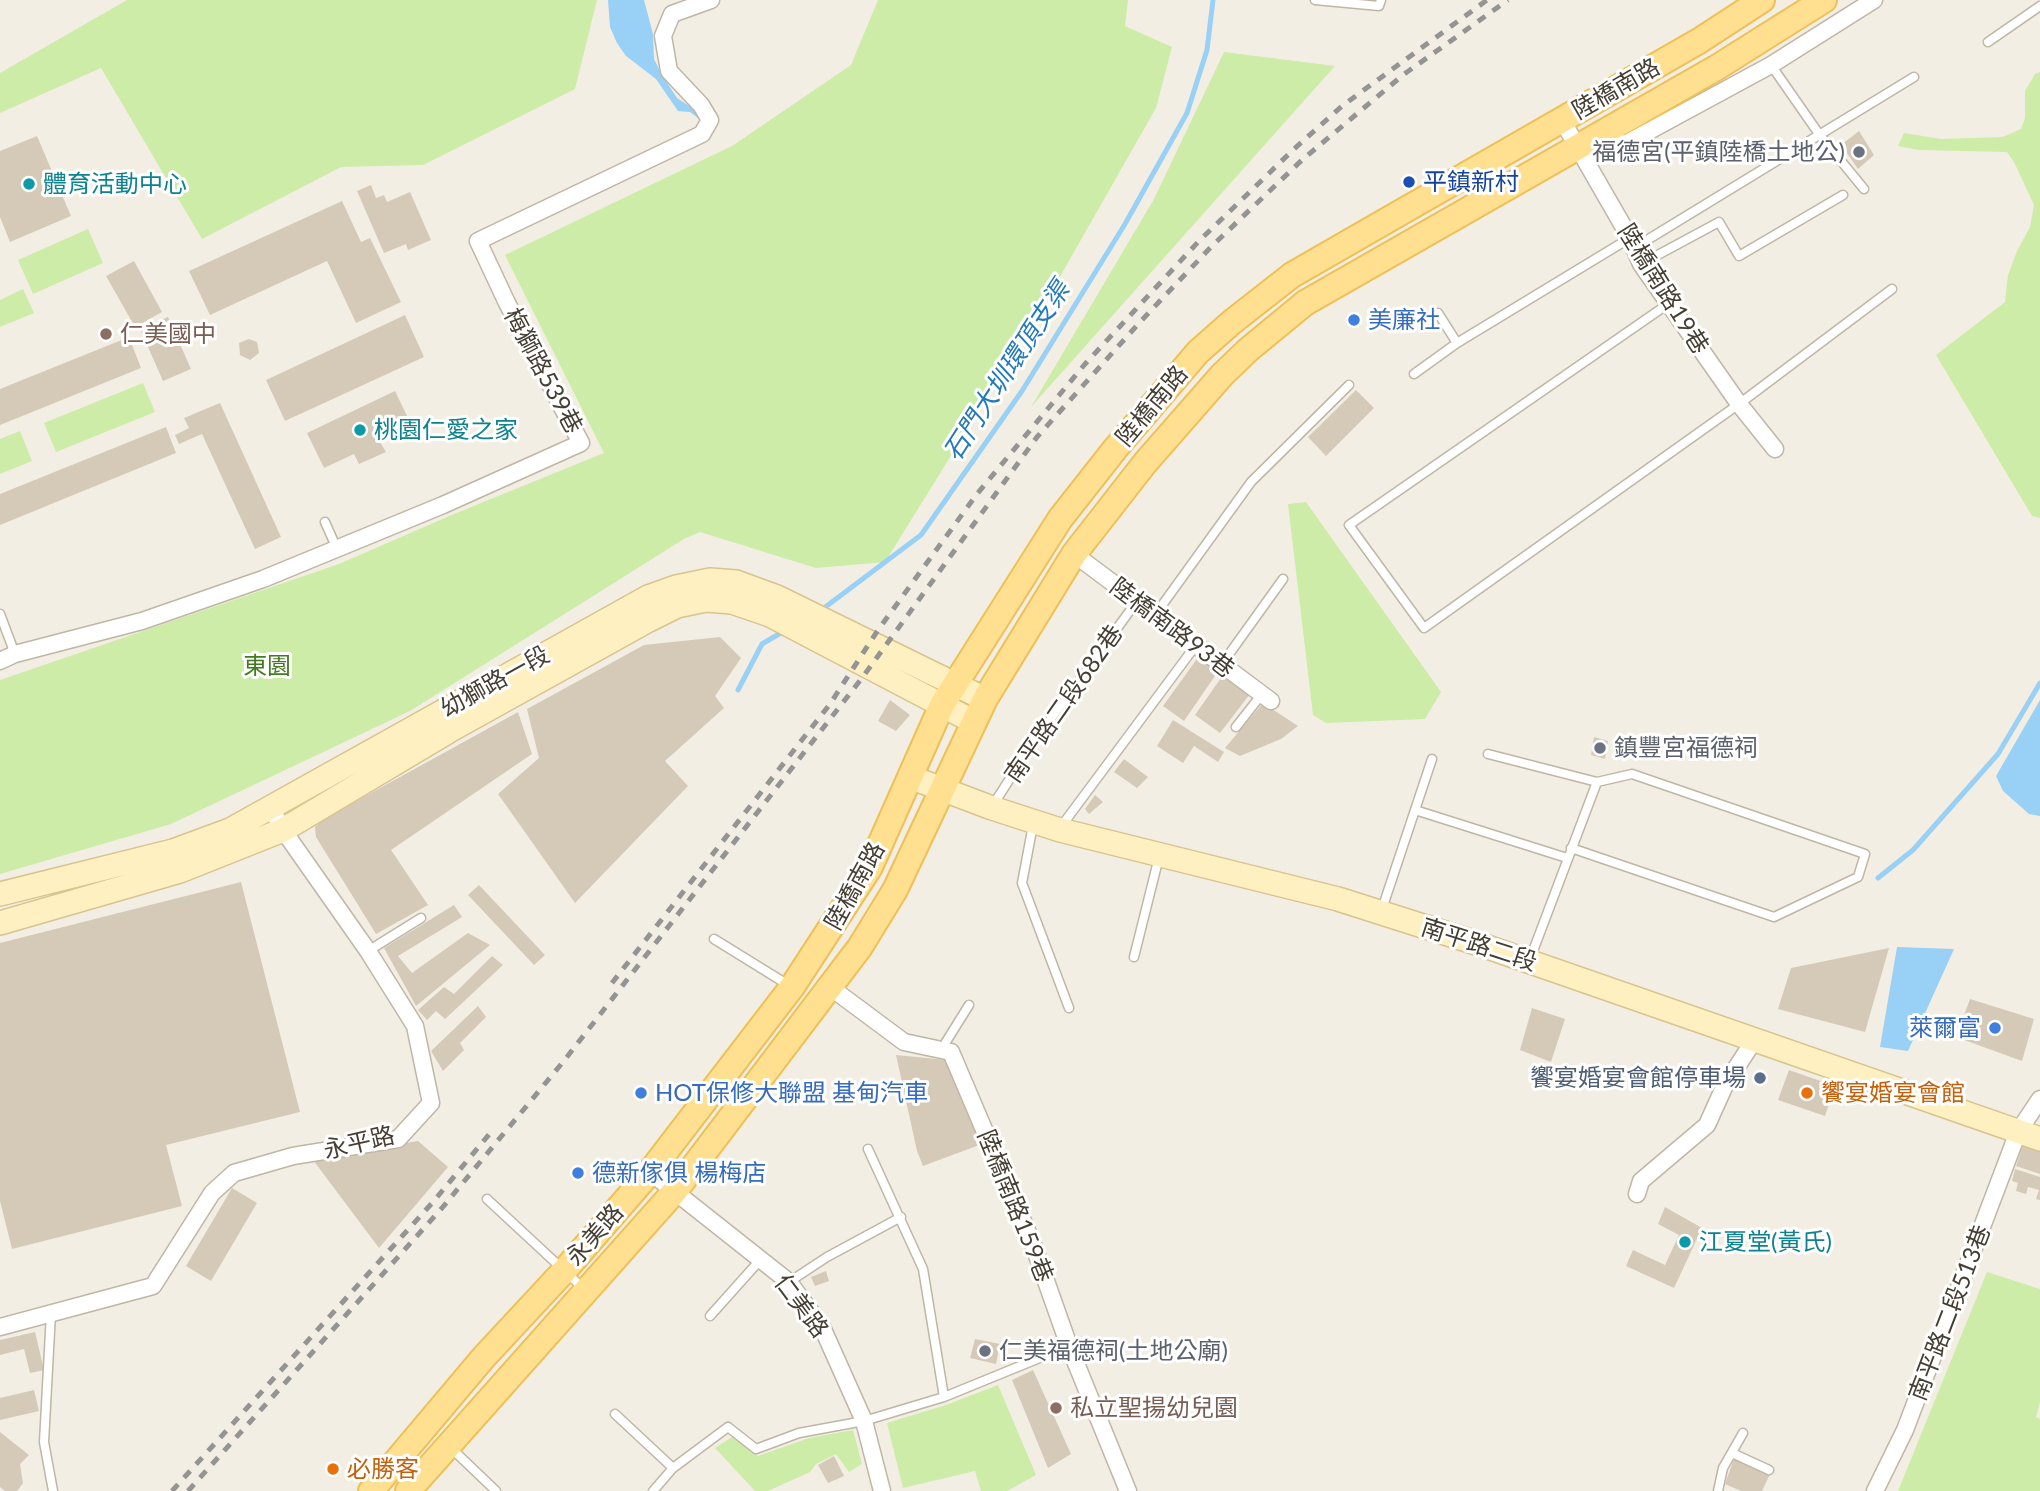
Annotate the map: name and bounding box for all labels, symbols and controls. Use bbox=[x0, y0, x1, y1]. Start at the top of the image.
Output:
street label: 陸橋南路 bbox=[1567, 53, 1665, 125]
place label: 福德宮(平鎮陸橋土地公) bbox=[1592, 138, 1845, 166]
marker: 福德宮(平鎮陸橋土地公) bbox=[1851, 144, 1867, 160]
place label: 平鎮新村 bbox=[1423, 168, 1519, 196]
place label: 體育活動中心 bbox=[43, 170, 187, 198]
marker: 平鎮新村 bbox=[1401, 174, 1417, 190]
marker: 體育活動中心 bbox=[21, 176, 37, 192]
street label: 陸橋南路19巷 bbox=[1612, 219, 1714, 359]
water label: 石門大圳環頂支渠 bbox=[937, 275, 1077, 467]
street label: 梅獅路539巷 bbox=[498, 303, 588, 439]
place label: 美廉社 bbox=[1368, 306, 1440, 334]
marker: 美廉社 bbox=[1346, 312, 1362, 328]
place label: 仁美國中 bbox=[120, 320, 216, 348]
marker: 仁美國中 bbox=[98, 326, 114, 342]
street label: 陸橋南路 bbox=[1110, 360, 1194, 452]
place label: 桃園仁愛之家 bbox=[374, 416, 518, 444]
marker: 桃園仁愛之家 bbox=[352, 422, 368, 438]
street label: 陸橋南路93巷 bbox=[1104, 572, 1240, 684]
street label: 南平路二段682巷 bbox=[999, 620, 1129, 788]
street label: 幼獅路一段 bbox=[436, 640, 554, 724]
park label: 東園 bbox=[243, 652, 291, 680]
place label: 鎮豐宮福德祠 bbox=[1614, 734, 1758, 762]
marker: 鎮豐宮福德祠 bbox=[1592, 740, 1608, 756]
street label: 陸橋南路 bbox=[819, 837, 891, 935]
street label: 南平路二段 bbox=[1417, 913, 1541, 977]
place label: 萊爾富 bbox=[1909, 1014, 1981, 1042]
marker: 萊爾富 bbox=[1987, 1020, 2003, 1036]
place label: 饗宴婚宴會館停車場 bbox=[1530, 1064, 1746, 1092]
marker: 饗宴婚宴會館停車場 bbox=[1752, 1070, 1768, 1086]
place label: HOT保修大聯盟 基甸汽車 bbox=[655, 1079, 928, 1107]
place label: 饗宴婚宴會館 bbox=[1821, 1079, 1965, 1107]
marker: HOT保修大聯盟 基甸汽車 bbox=[633, 1085, 649, 1101]
marker: 饗宴婚宴會館 bbox=[1799, 1085, 1815, 1101]
street label: 永平路 bbox=[321, 1121, 397, 1165]
street label: 陸橋南路159巷 bbox=[971, 1126, 1059, 1286]
place label: 德新傢俱 楊梅店 bbox=[592, 1159, 766, 1187]
marker: 德新傢俱 楊梅店 bbox=[570, 1165, 586, 1181]
street label: 永美路 bbox=[561, 1198, 629, 1272]
street label: 南平路二段513巷 bbox=[1903, 1221, 1997, 1405]
place label: 江夏堂(黃氏) bbox=[1699, 1228, 1832, 1256]
marker: 江夏堂(黃氏) bbox=[1677, 1234, 1693, 1250]
street label: 仁美路 bbox=[768, 1269, 834, 1343]
place label: 仁美福德祠(土地公廟) bbox=[999, 1337, 1228, 1365]
marker: 仁美福德祠(土地公廟) bbox=[977, 1343, 993, 1359]
place label: 私立聖揚幼兒園 bbox=[1070, 1394, 1238, 1422]
marker: 私立聖揚幼兒園 bbox=[1048, 1400, 1064, 1416]
place label: 必勝客 bbox=[347, 1455, 419, 1483]
marker: 必勝客 bbox=[325, 1461, 341, 1477]

